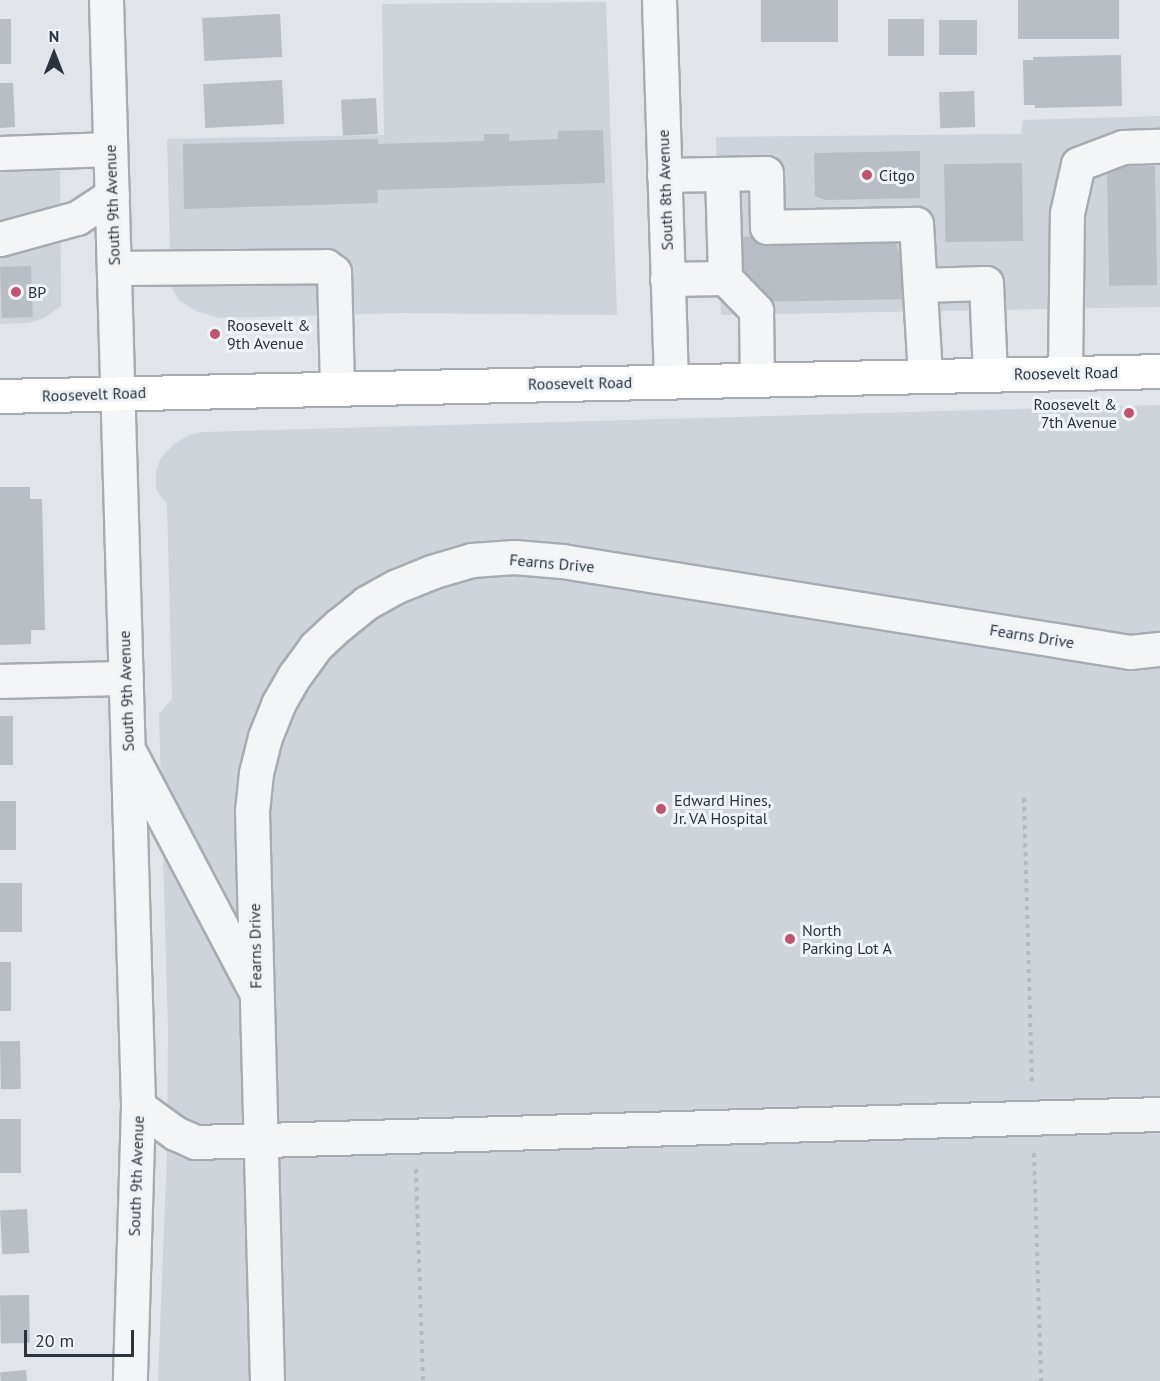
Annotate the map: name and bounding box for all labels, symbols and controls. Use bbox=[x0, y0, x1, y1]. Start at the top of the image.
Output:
north arrow bbox=[24, 24, 84, 84]
text: N bbox=[49, 26, 59, 46]
street label: South 8th Avenue bbox=[653, 129, 677, 251]
street label: South 9th Avenue bbox=[100, 144, 124, 266]
place label: Citgo bbox=[879, 165, 915, 185]
marker: Citgo bbox=[860, 168, 874, 182]
place label: BP bbox=[28, 282, 46, 302]
marker: BP bbox=[9, 285, 23, 299]
place label: Roosevelt & 9th Avenue bbox=[227, 315, 310, 353]
marker: Roosevelt & 9th Avenue bbox=[208, 327, 222, 341]
street label: Roosevelt Road bbox=[1014, 362, 1118, 384]
street label: Roosevelt Road bbox=[528, 372, 632, 394]
street label: Roosevelt Road bbox=[42, 383, 146, 405]
place label: Roosevelt & 7th Avenue bbox=[1034, 394, 1117, 432]
marker: Roosevelt & 7th Avenue bbox=[1122, 406, 1136, 420]
street label: Fearns Drive bbox=[509, 550, 595, 576]
street label: Fearns Drive bbox=[988, 620, 1076, 652]
street label: South 9th Avenue bbox=[114, 630, 138, 752]
place label: Edward Hines, Jr. VA Hospital bbox=[674, 790, 771, 828]
marker: Edward Hines, Jr. VA Hospital bbox=[652, 800, 670, 818]
street label: Fearns Drive bbox=[245, 903, 265, 989]
place label: North Parking Lot A bbox=[802, 920, 892, 958]
marker: North Parking Lot A bbox=[783, 932, 797, 946]
street label: South 9th Avenue bbox=[124, 1115, 148, 1237]
scale bar bbox=[27, 1318, 136, 1356]
text: 20 m bbox=[35, 1329, 74, 1352]

